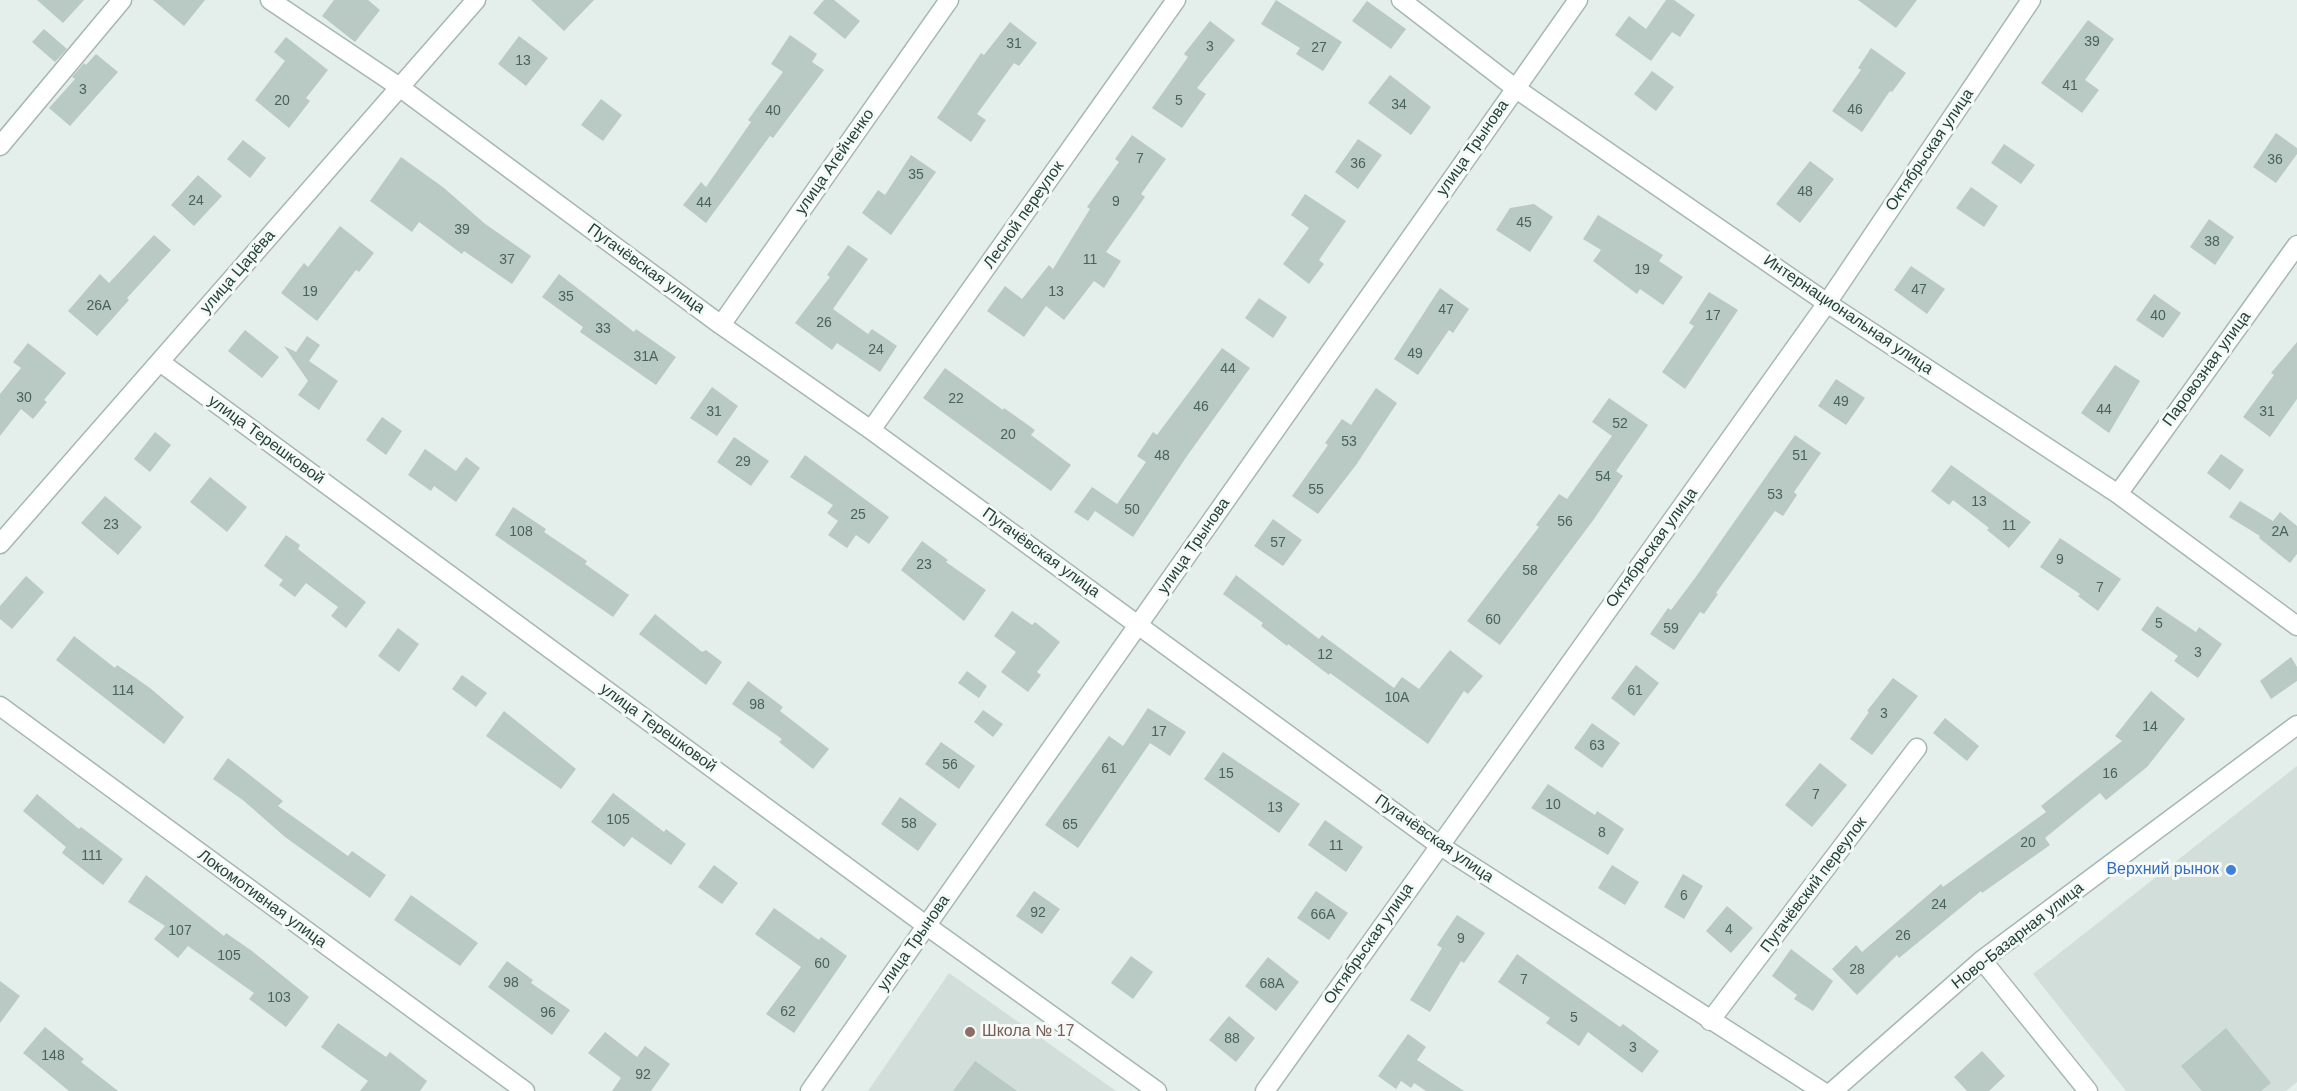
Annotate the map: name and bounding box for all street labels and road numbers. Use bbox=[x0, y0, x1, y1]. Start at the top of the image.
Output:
street label: Октябрьская улица bbox=[1882, 85, 1978, 215]
street label: улица Трынова bbox=[1433, 96, 1513, 200]
street label: улица Агейченко bbox=[791, 105, 879, 219]
street label: Лесной переулок bbox=[980, 158, 1068, 272]
street label: Пугачёвская улица bbox=[584, 220, 708, 318]
street label: улица Царёва bbox=[196, 226, 280, 318]
street label: Интернациональная улица bbox=[1760, 251, 1936, 379]
street label: Паровозная улица bbox=[2159, 308, 2255, 430]
street label: улица Терешковой bbox=[204, 391, 328, 489]
street label: Октябрьская улица bbox=[1602, 484, 1702, 612]
street label: улица Трынова bbox=[1154, 494, 1234, 598]
street label: Пугачёвская улица bbox=[979, 504, 1103, 602]
street label: улица Терешковой bbox=[596, 679, 720, 777]
street label: Пугачёвская улица bbox=[1371, 791, 1497, 887]
street label: Пугачёвский переулок bbox=[1757, 813, 1871, 957]
street label: Локомотивная улица bbox=[194, 846, 330, 952]
street label: Ново-Базарная улица bbox=[1948, 879, 2088, 993]
street label: Октябрьская улица bbox=[1320, 880, 1418, 1008]
street label: улица Трынова bbox=[874, 891, 954, 995]

